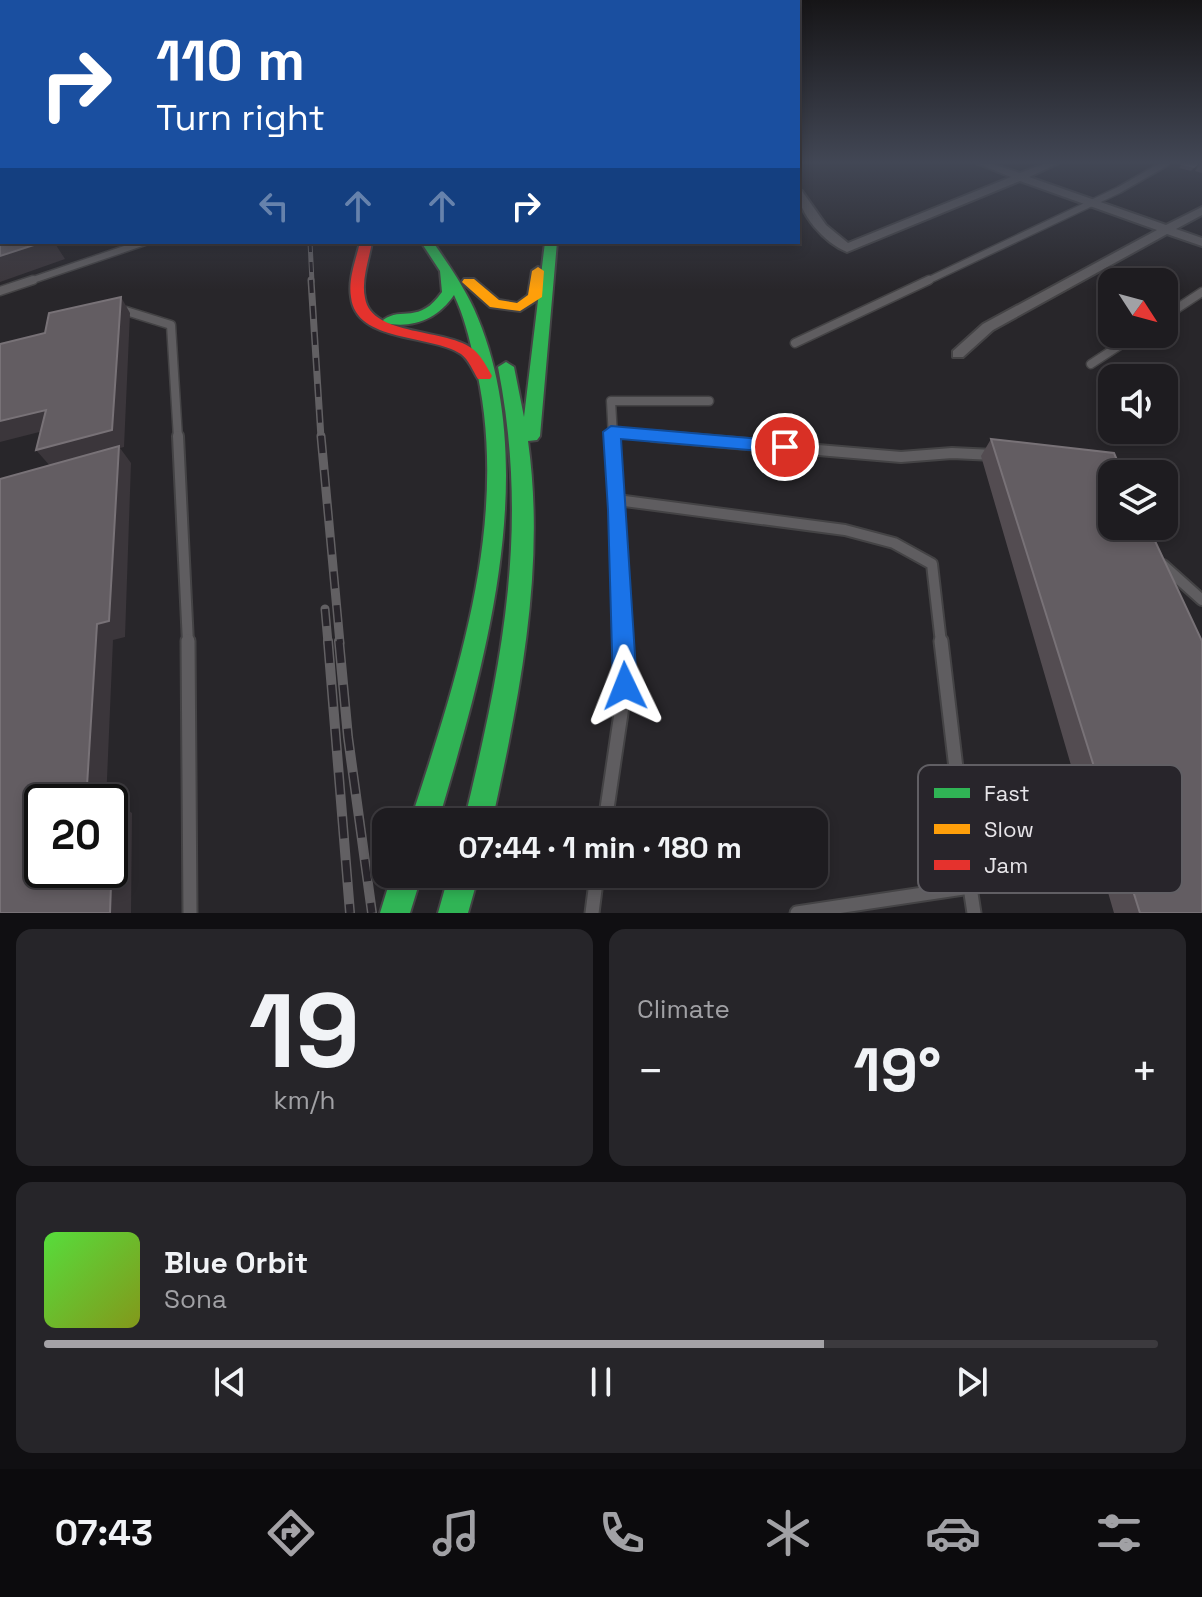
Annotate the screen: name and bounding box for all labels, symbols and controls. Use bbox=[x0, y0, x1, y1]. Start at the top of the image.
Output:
text: 110 m bbox=[156, 25, 305, 96]
icon: right bbox=[24, 32, 128, 136]
text: Turn right bbox=[156, 95, 325, 141]
icon: left bbox=[252, 184, 296, 228]
icon: ahead bbox=[336, 184, 380, 228]
icon: ahead bbox=[420, 184, 464, 228]
icon: right bbox=[504, 184, 548, 228]
north arrow bbox=[1098, 268, 1178, 348]
map controls bbox=[1098, 268, 1178, 540]
button: sound bbox=[1098, 364, 1178, 444]
pin bbox=[751, 413, 819, 481]
icon: arrive bbox=[763, 425, 807, 469]
button: layers bbox=[1098, 460, 1178, 540]
position arrow bbox=[583, 644, 667, 728]
legend bbox=[918, 765, 1182, 893]
text: Fast bbox=[984, 779, 1030, 807]
speed limit sign: 20 bbox=[24, 784, 128, 888]
text: Slow bbox=[984, 815, 1034, 843]
text: 07:44 · 1 min · 180 m bbox=[458, 828, 742, 867]
text: Jam bbox=[984, 851, 1028, 879]
text: 19 bbox=[249, 965, 360, 1097]
text: Climate bbox=[637, 992, 730, 1026]
text: 19° bbox=[854, 1032, 941, 1109]
text: − bbox=[637, 1043, 664, 1099]
text: + bbox=[1131, 1043, 1158, 1099]
text: km/h bbox=[274, 1083, 335, 1117]
text: Blue Orbit bbox=[164, 1243, 308, 1282]
text: Sona bbox=[164, 1282, 227, 1316]
icon: previous bbox=[208, 1360, 252, 1404]
icon: pause bbox=[579, 1360, 623, 1404]
icon: next bbox=[950, 1360, 994, 1404]
icon: directions bbox=[263, 1505, 319, 1561]
icon: music bbox=[428, 1505, 484, 1561]
icon: phone bbox=[594, 1505, 650, 1561]
icon: climate bbox=[760, 1505, 816, 1561]
icon: car bbox=[925, 1505, 981, 1561]
icon: filters bbox=[1091, 1505, 1147, 1561]
text: 07:43 bbox=[55, 1510, 153, 1556]

